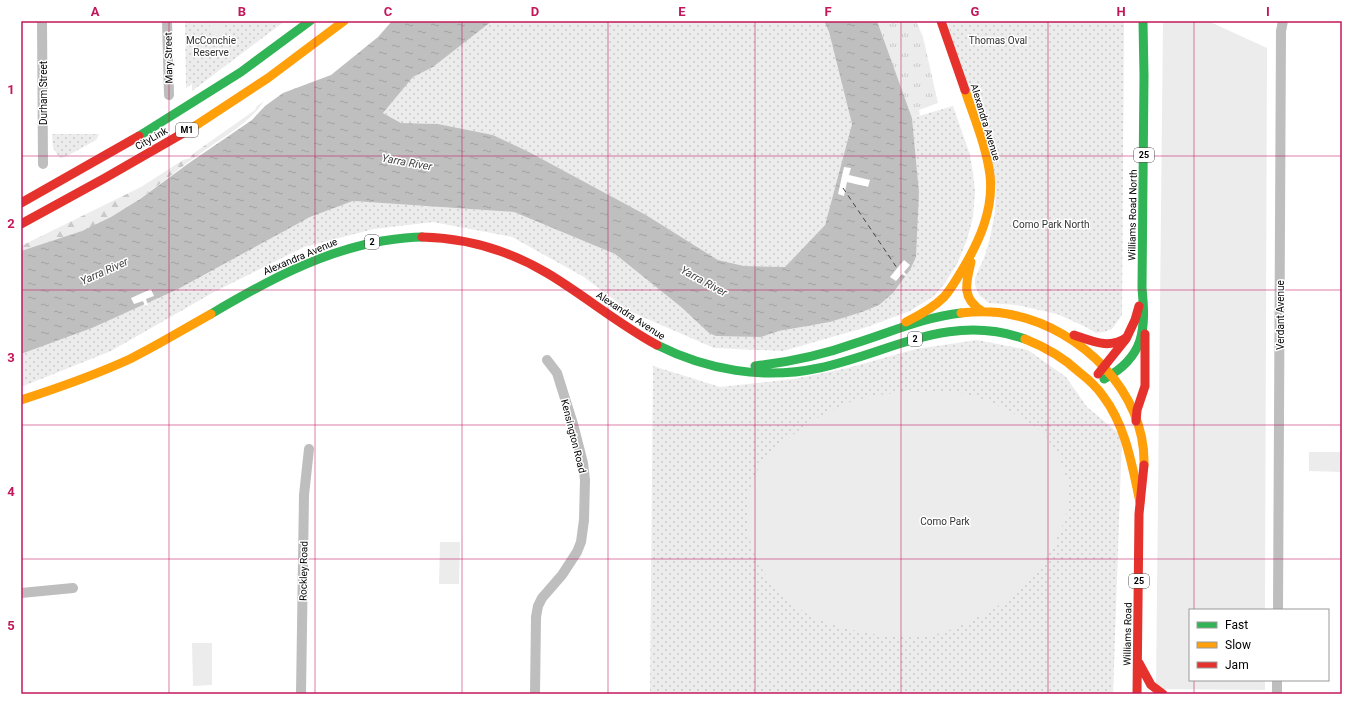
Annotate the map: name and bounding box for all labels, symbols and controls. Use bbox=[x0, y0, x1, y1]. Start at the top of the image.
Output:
text: A bbox=[91, 4, 100, 19]
text: B bbox=[238, 4, 246, 19]
text: C bbox=[384, 4, 393, 19]
text: D bbox=[531, 4, 539, 19]
text: E bbox=[678, 4, 686, 19]
text: F bbox=[824, 4, 832, 19]
text: G bbox=[971, 4, 980, 19]
text: H bbox=[1116, 4, 1126, 19]
text: I bbox=[1266, 4, 1270, 19]
street label: Mary Street bbox=[163, 32, 174, 84]
park label: McConchie Reserve bbox=[186, 35, 236, 58]
park label: Thomas Oval bbox=[969, 35, 1027, 46]
street label: Durham Street bbox=[38, 61, 49, 125]
text: 1 bbox=[7, 82, 15, 97]
street label: Alexandra Avenue bbox=[969, 82, 1002, 162]
road number: M1 bbox=[176, 123, 198, 137]
street label: CityLink bbox=[133, 124, 170, 152]
road number: 25 bbox=[1134, 148, 1154, 162]
water label: Yarra River bbox=[381, 152, 433, 173]
street label: Williams Road North bbox=[1126, 169, 1139, 261]
text: 2 bbox=[7, 216, 15, 231]
park label: Como Park North bbox=[1012, 219, 1090, 230]
road number: 2 bbox=[365, 235, 379, 249]
street label: Alexandra Avenue bbox=[261, 236, 339, 277]
water label: Yarra River bbox=[78, 255, 130, 288]
water label: Yarra River bbox=[678, 263, 729, 300]
street label: Verdant Avenue bbox=[1275, 280, 1286, 350]
street label: Alexandra Avenue bbox=[594, 289, 667, 342]
road number: 2 bbox=[908, 332, 922, 346]
text: 3 bbox=[7, 350, 15, 365]
street label: Kensington Road bbox=[559, 398, 588, 474]
text: 4 bbox=[7, 484, 15, 499]
park label: Como Park bbox=[920, 516, 971, 527]
street label: Rockley Road bbox=[297, 541, 310, 601]
road number: 25 bbox=[1129, 574, 1149, 588]
street label: Williams Road bbox=[1121, 602, 1134, 666]
legend bbox=[1189, 609, 1329, 681]
text: 5 bbox=[7, 618, 15, 633]
text: Fast bbox=[1225, 618, 1248, 632]
text: Slow bbox=[1225, 638, 1251, 652]
text: Jam bbox=[1225, 658, 1249, 672]

